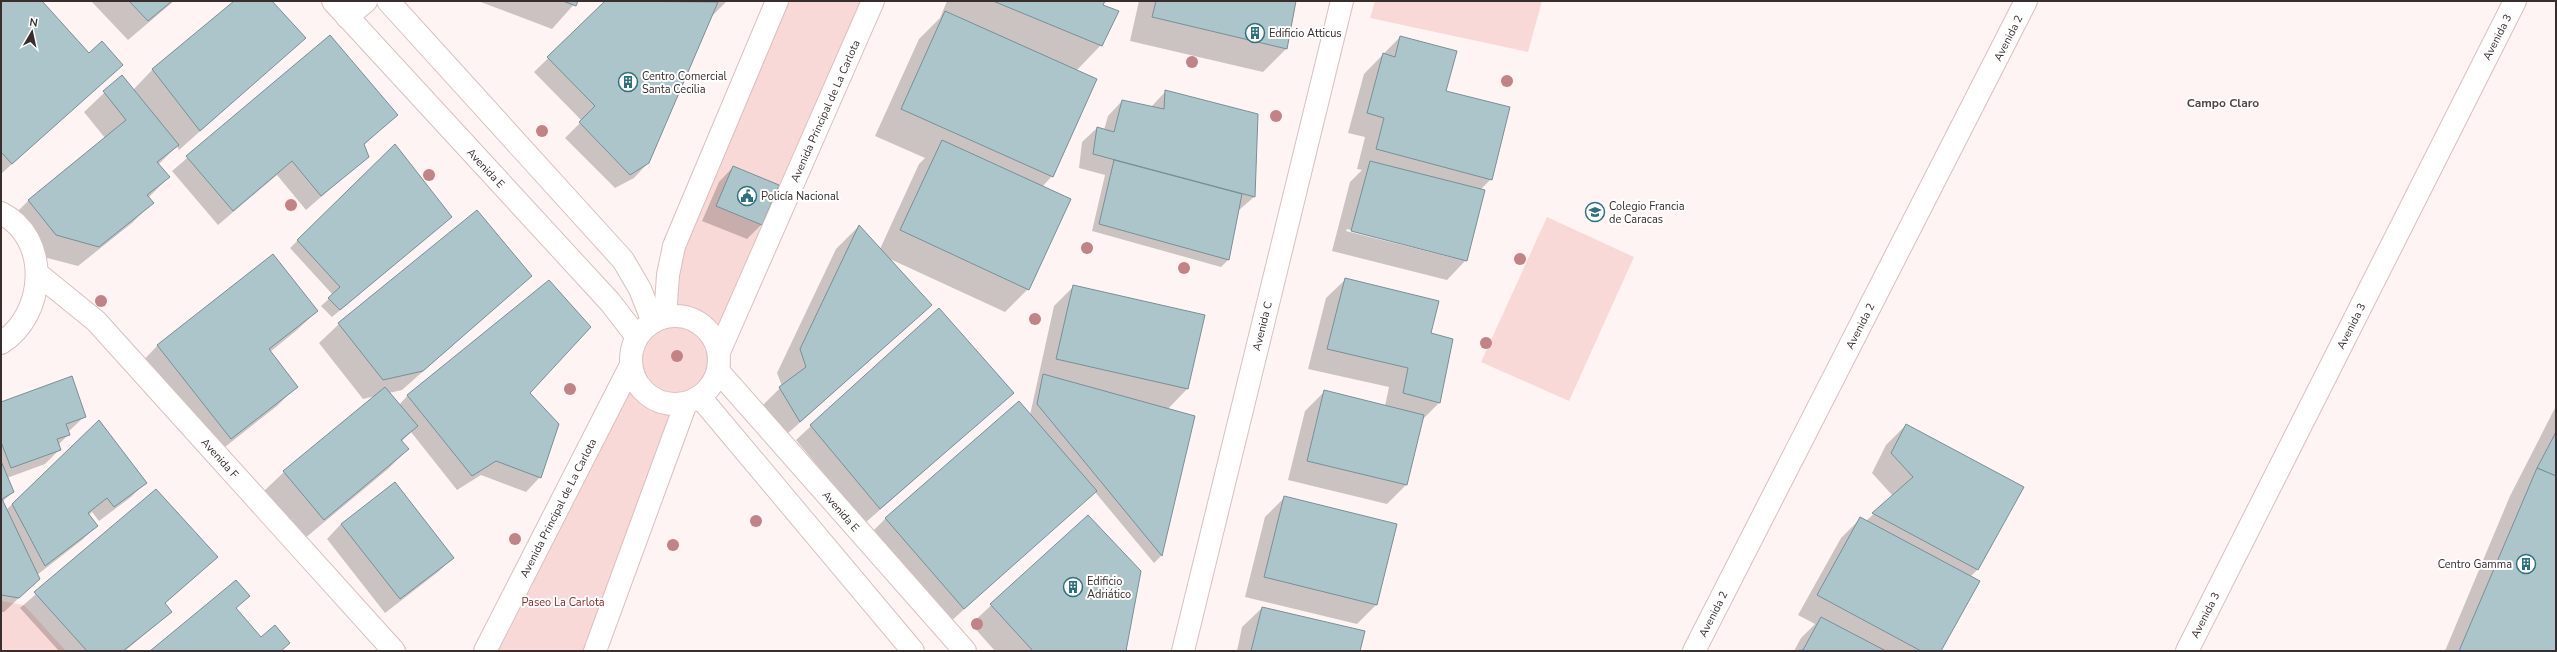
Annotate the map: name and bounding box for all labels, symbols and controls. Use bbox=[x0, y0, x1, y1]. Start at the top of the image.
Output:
north arrow bbox=[12, 12, 52, 52]
street label: Avenida 3 bbox=[2479, 12, 2515, 63]
street label: Avenida 2 bbox=[1990, 13, 2026, 64]
text: N bbox=[28, 15, 39, 31]
building icon: Edificio Atticus bbox=[1244, 22, 1266, 44]
place label: Edificio Atticus bbox=[1269, 26, 1342, 41]
street label: Avenida Principal de La Carlota bbox=[787, 38, 864, 185]
place label: Centro Comercial Santa Cecilia bbox=[642, 69, 728, 97]
building icon: Centro Comercial Santa Cecilia bbox=[617, 71, 639, 93]
district label: Campo Claro bbox=[2187, 95, 2259, 111]
street label: Avenida E bbox=[463, 145, 508, 192]
public building icon: Policía Nacional bbox=[736, 185, 758, 207]
place label: Policía Nacional bbox=[761, 189, 840, 204]
place label: Colegio Francia de Caracas bbox=[1609, 199, 1685, 227]
school or university icon: Colegio Francia de Caracas bbox=[1584, 201, 1606, 223]
street label: Avenida C bbox=[1249, 300, 1276, 352]
street label: Avenida 2 bbox=[1842, 301, 1878, 352]
street label: Avenida 3 bbox=[2333, 301, 2369, 352]
street label: Avenida F bbox=[198, 435, 242, 482]
street label: Avenida Principal de La Carlota bbox=[517, 436, 600, 580]
street label: Avenida E bbox=[819, 488, 863, 535]
building icon: Centro Gamma bbox=[2515, 553, 2537, 575]
place label: Centro Gamma bbox=[2438, 557, 2512, 572]
place label: Edificio Adriático bbox=[1087, 574, 1131, 602]
building icon: Edificio Adriático bbox=[1062, 576, 1084, 598]
street label: Avenida 2 bbox=[1695, 589, 1731, 640]
street label: Avenida 3 bbox=[2187, 590, 2223, 641]
park label: Paseo La Carlota bbox=[521, 595, 605, 610]

